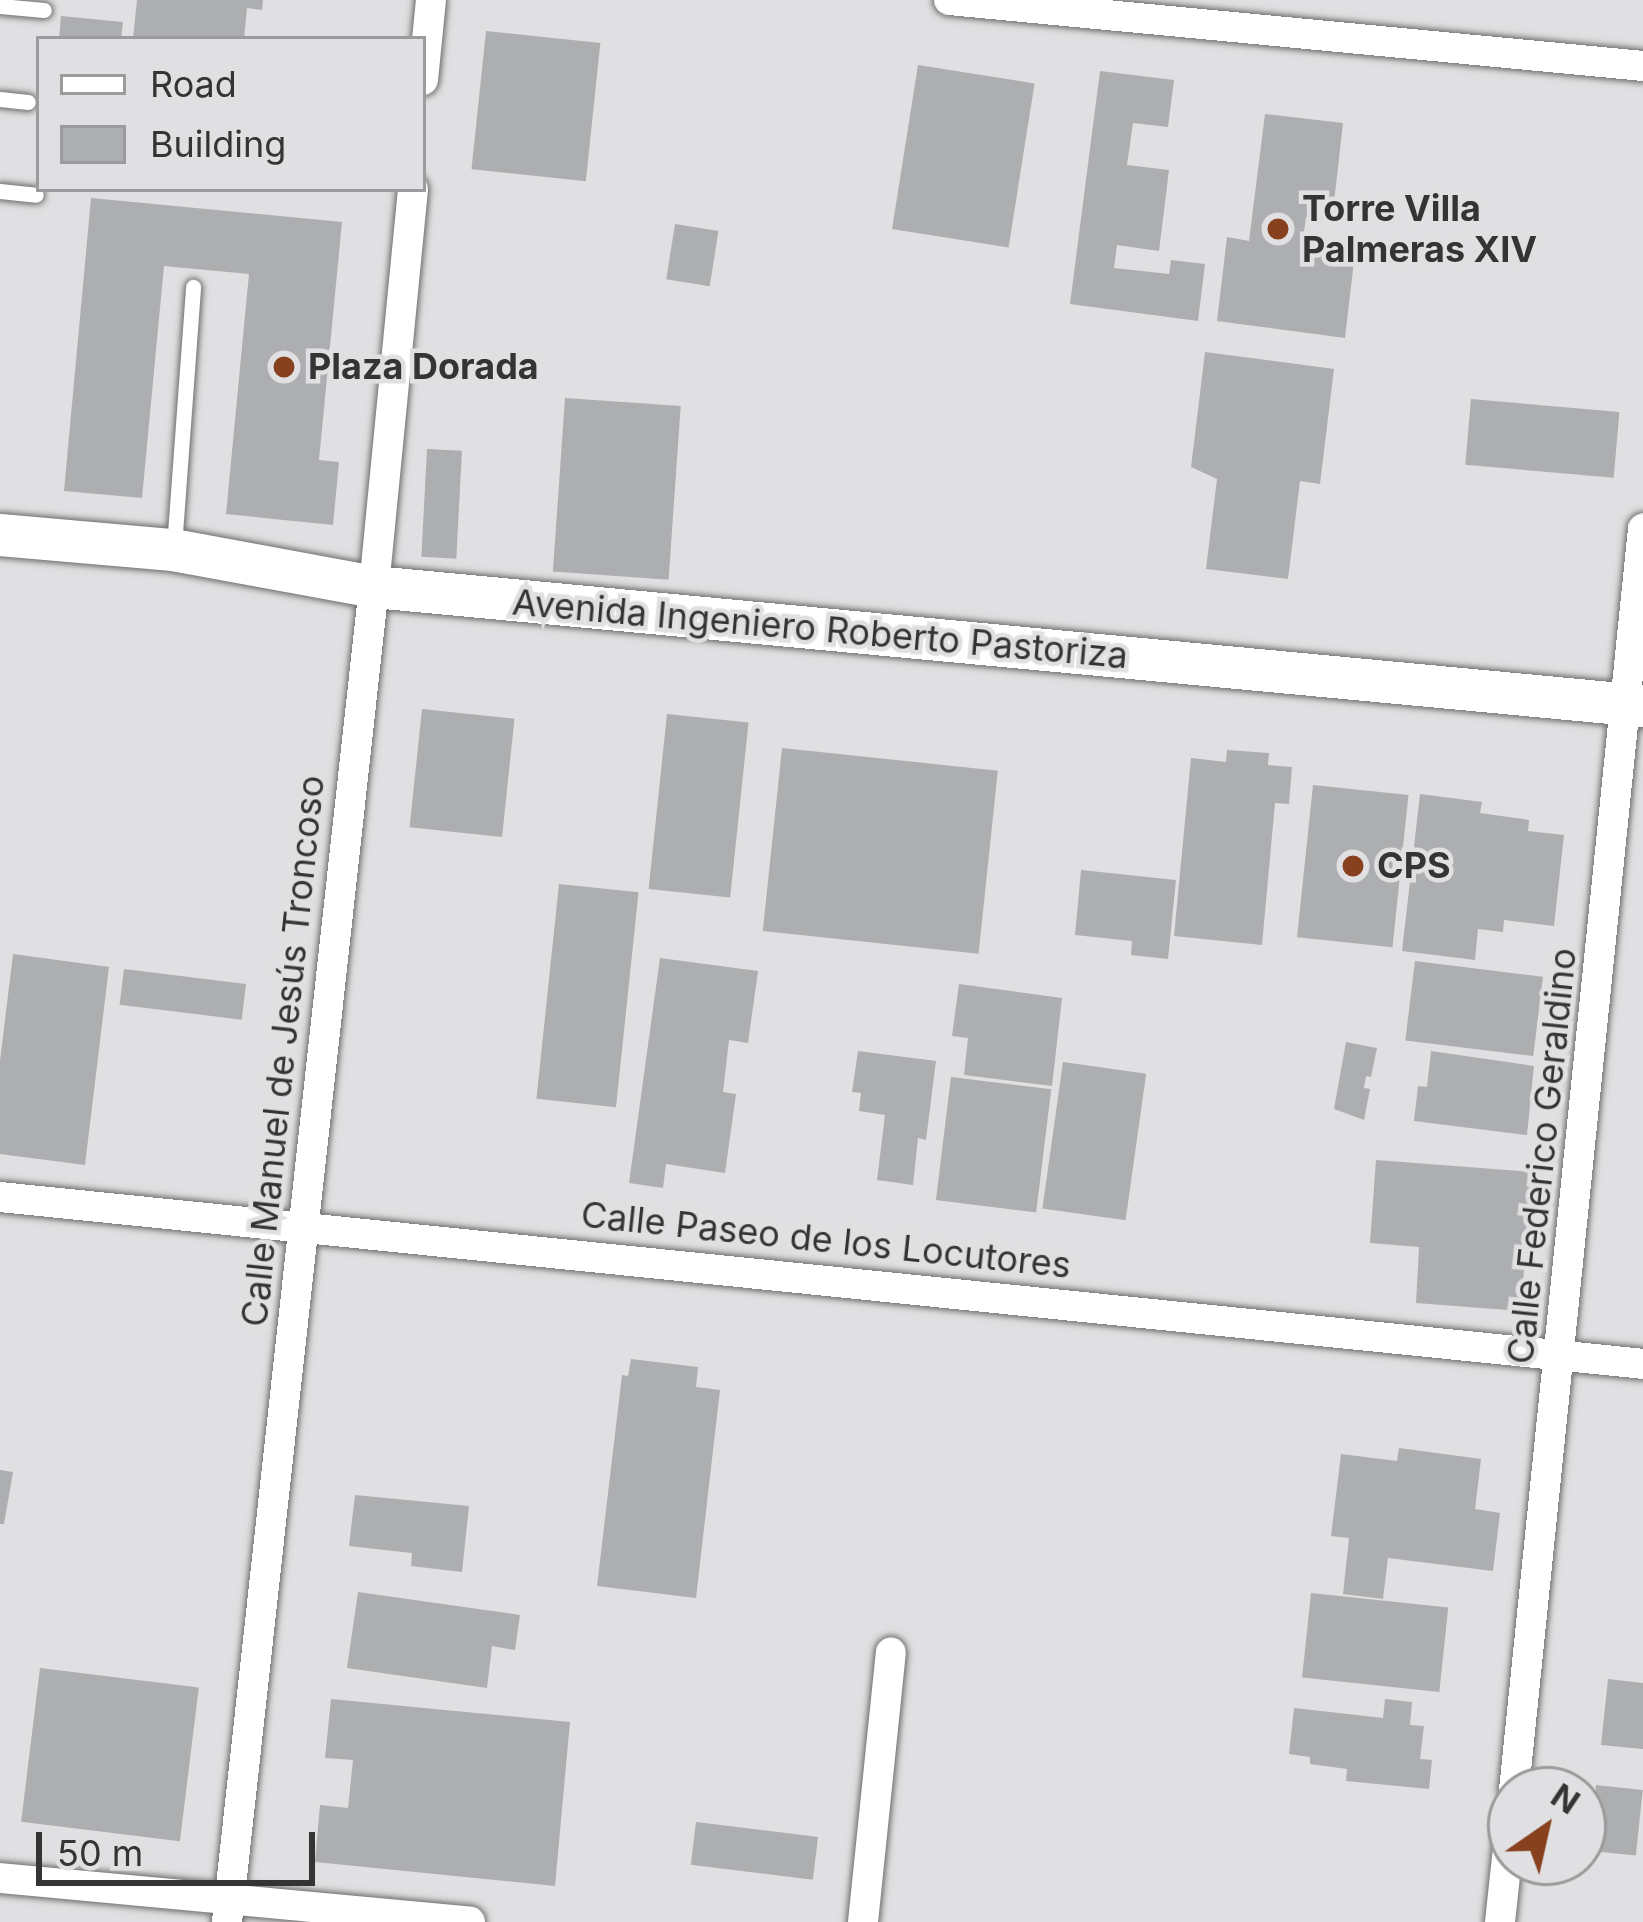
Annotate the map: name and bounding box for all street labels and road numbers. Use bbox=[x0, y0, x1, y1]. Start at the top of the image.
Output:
street label: Avenida Ingeniero Roberto Pastoriza bbox=[510, 581, 1130, 677]
street label: Calle Manuel de Jesús Troncoso bbox=[233, 773, 333, 1329]
street label: Calle Federico Geraldino bbox=[1499, 946, 1585, 1366]
street label: Calle Paseo de los Locutores bbox=[579, 1193, 1073, 1287]

